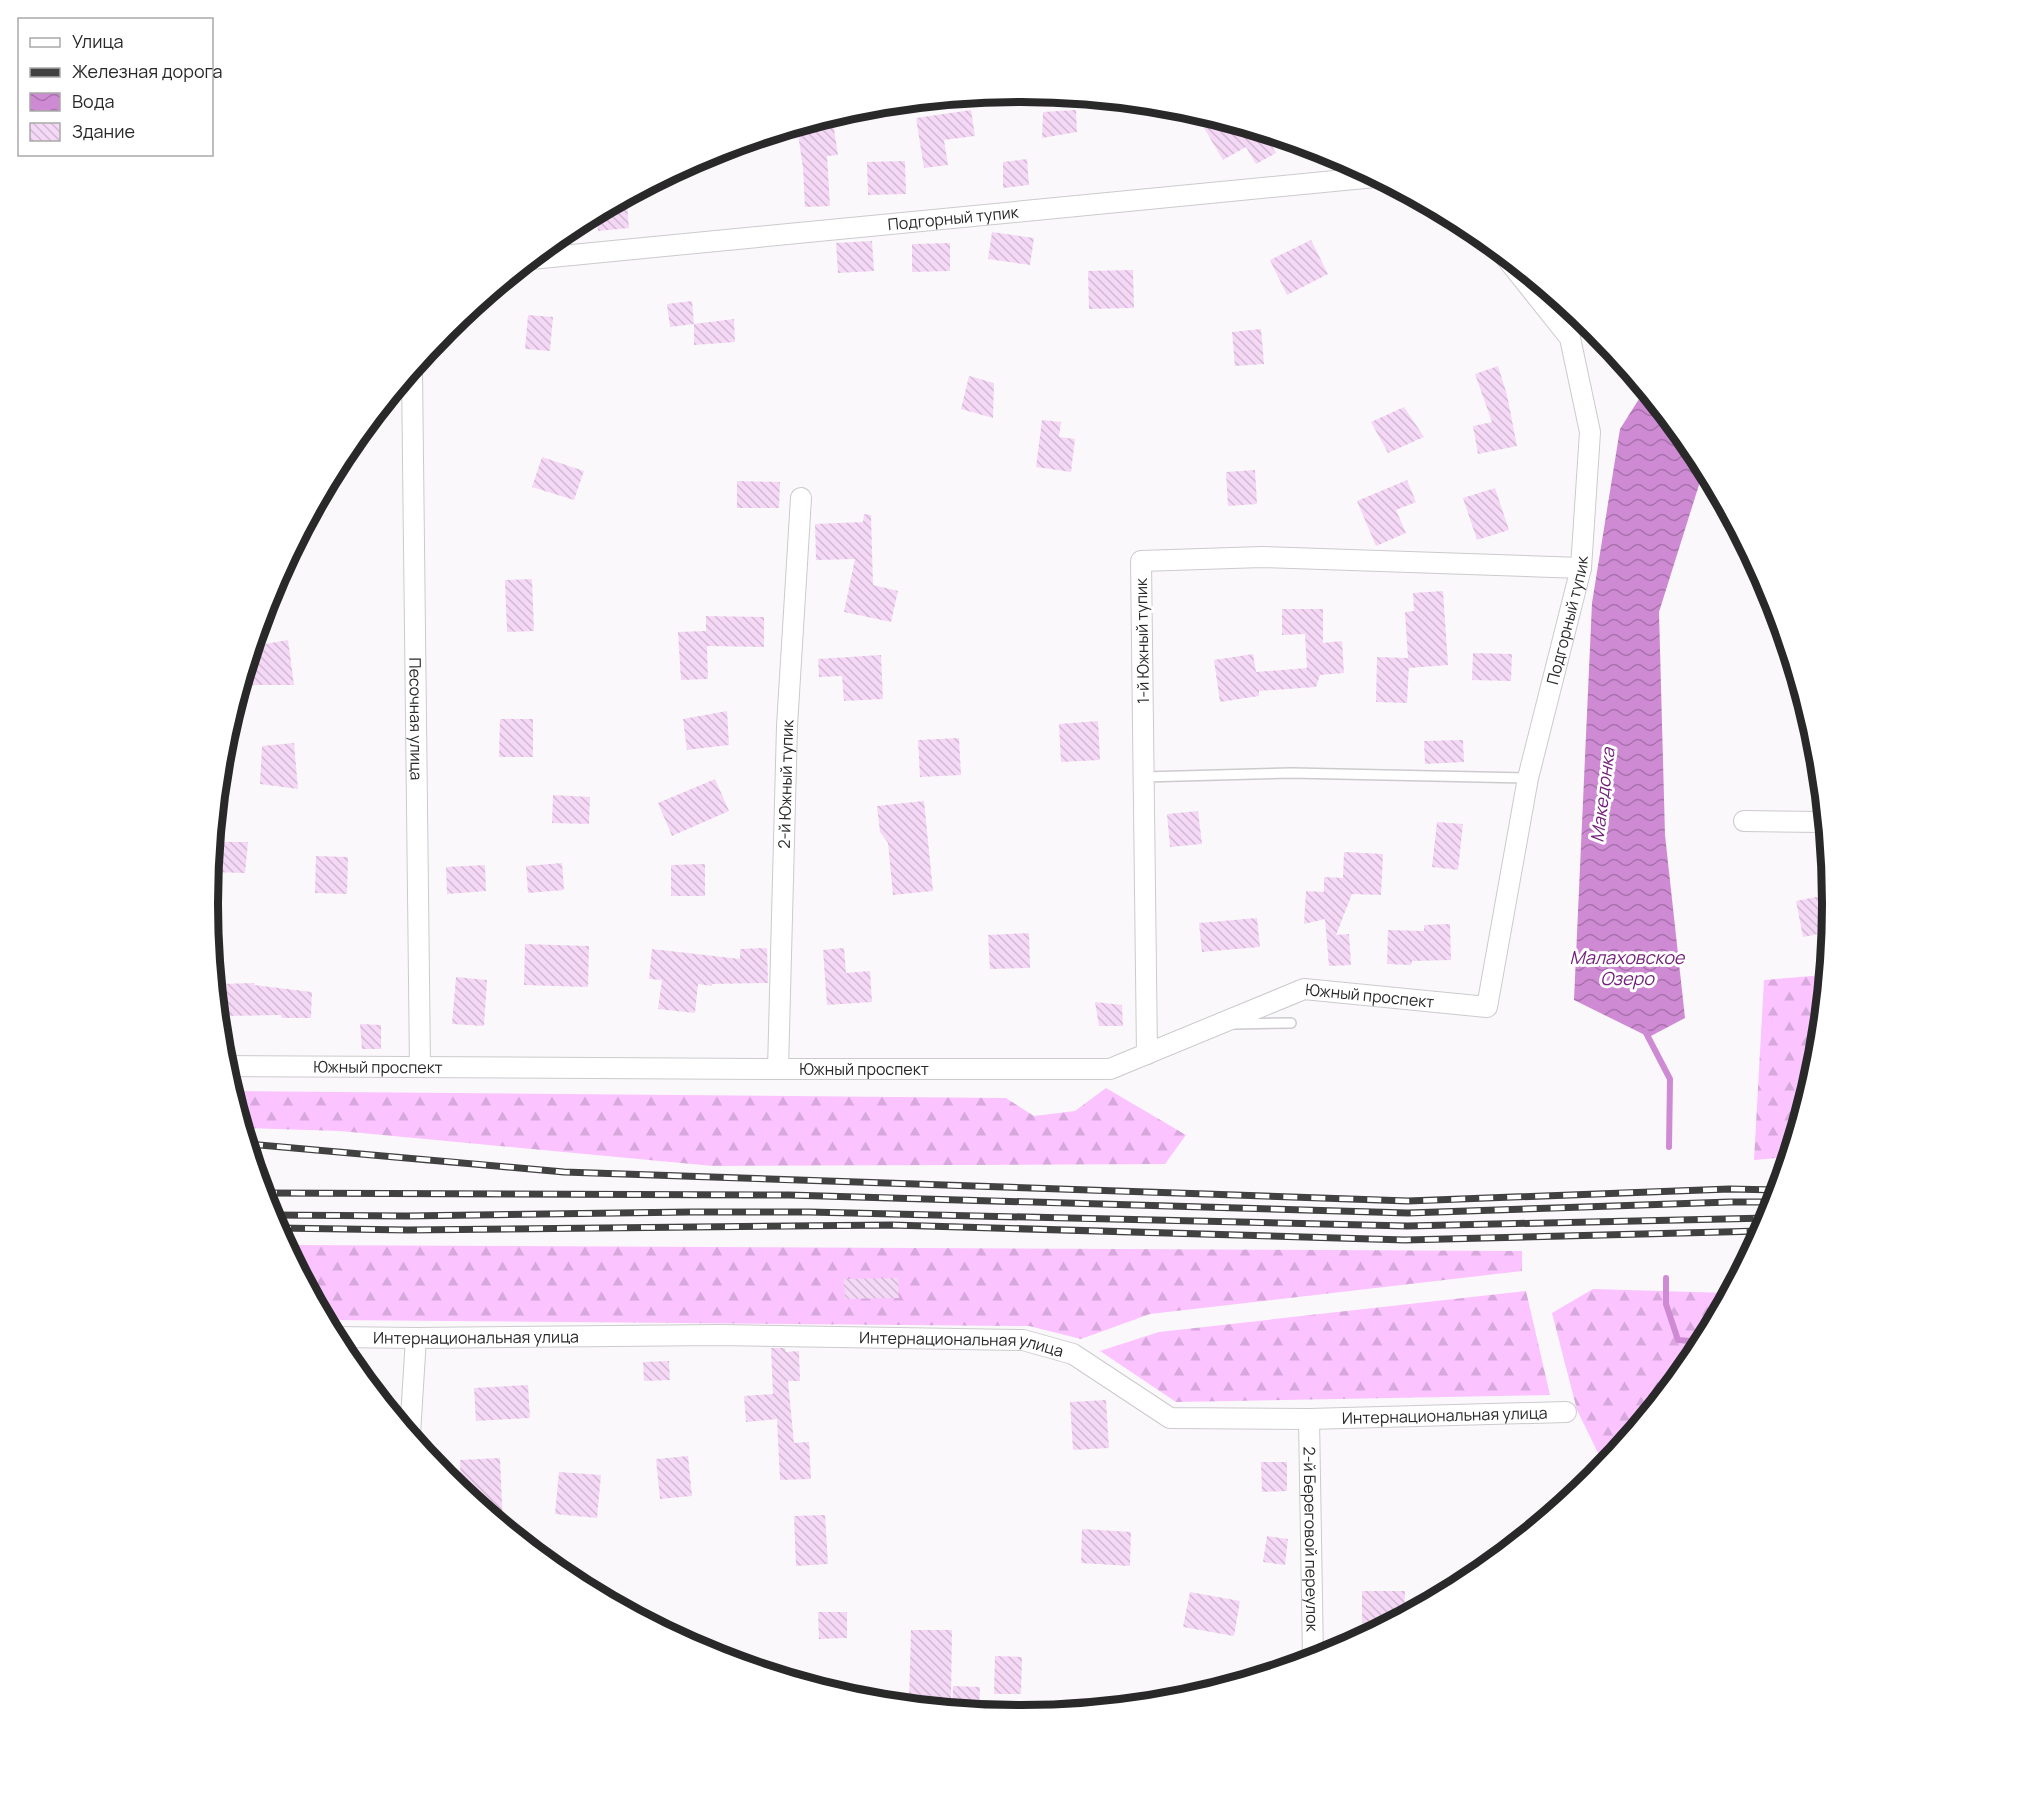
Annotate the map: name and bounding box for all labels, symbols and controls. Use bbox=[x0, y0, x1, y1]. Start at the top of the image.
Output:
legend bbox=[18, 18, 213, 156]
text: Улица bbox=[72, 29, 124, 53]
text: Железная дорога bbox=[72, 59, 223, 83]
text: Вода bbox=[72, 89, 114, 113]
text: Здание bbox=[72, 119, 135, 143]
street label: Подгорный тупик bbox=[887, 201, 1021, 235]
street label: Подгорный тупик bbox=[1541, 554, 1593, 687]
street label: 1-й Южный тупик bbox=[1130, 577, 1154, 704]
street label: Песочная улица bbox=[404, 657, 428, 781]
street label: 2-й Южный тупик bbox=[773, 718, 798, 849]
water label: Македонка bbox=[1584, 745, 1620, 844]
water label: Малаховское Озеро bbox=[1570, 945, 1686, 990]
street label: Южный проспект bbox=[1304, 978, 1435, 1013]
street label: Южный проспект bbox=[313, 1055, 443, 1078]
street label: Южный проспект bbox=[799, 1058, 929, 1080]
street label: Интернациональная улица bbox=[373, 1325, 579, 1349]
street label: Интернациональная улица bbox=[859, 1326, 1066, 1362]
street label: Интернациональная улица bbox=[1342, 1402, 1548, 1429]
street label: 2-й Береговой переулок bbox=[1298, 1446, 1324, 1633]

